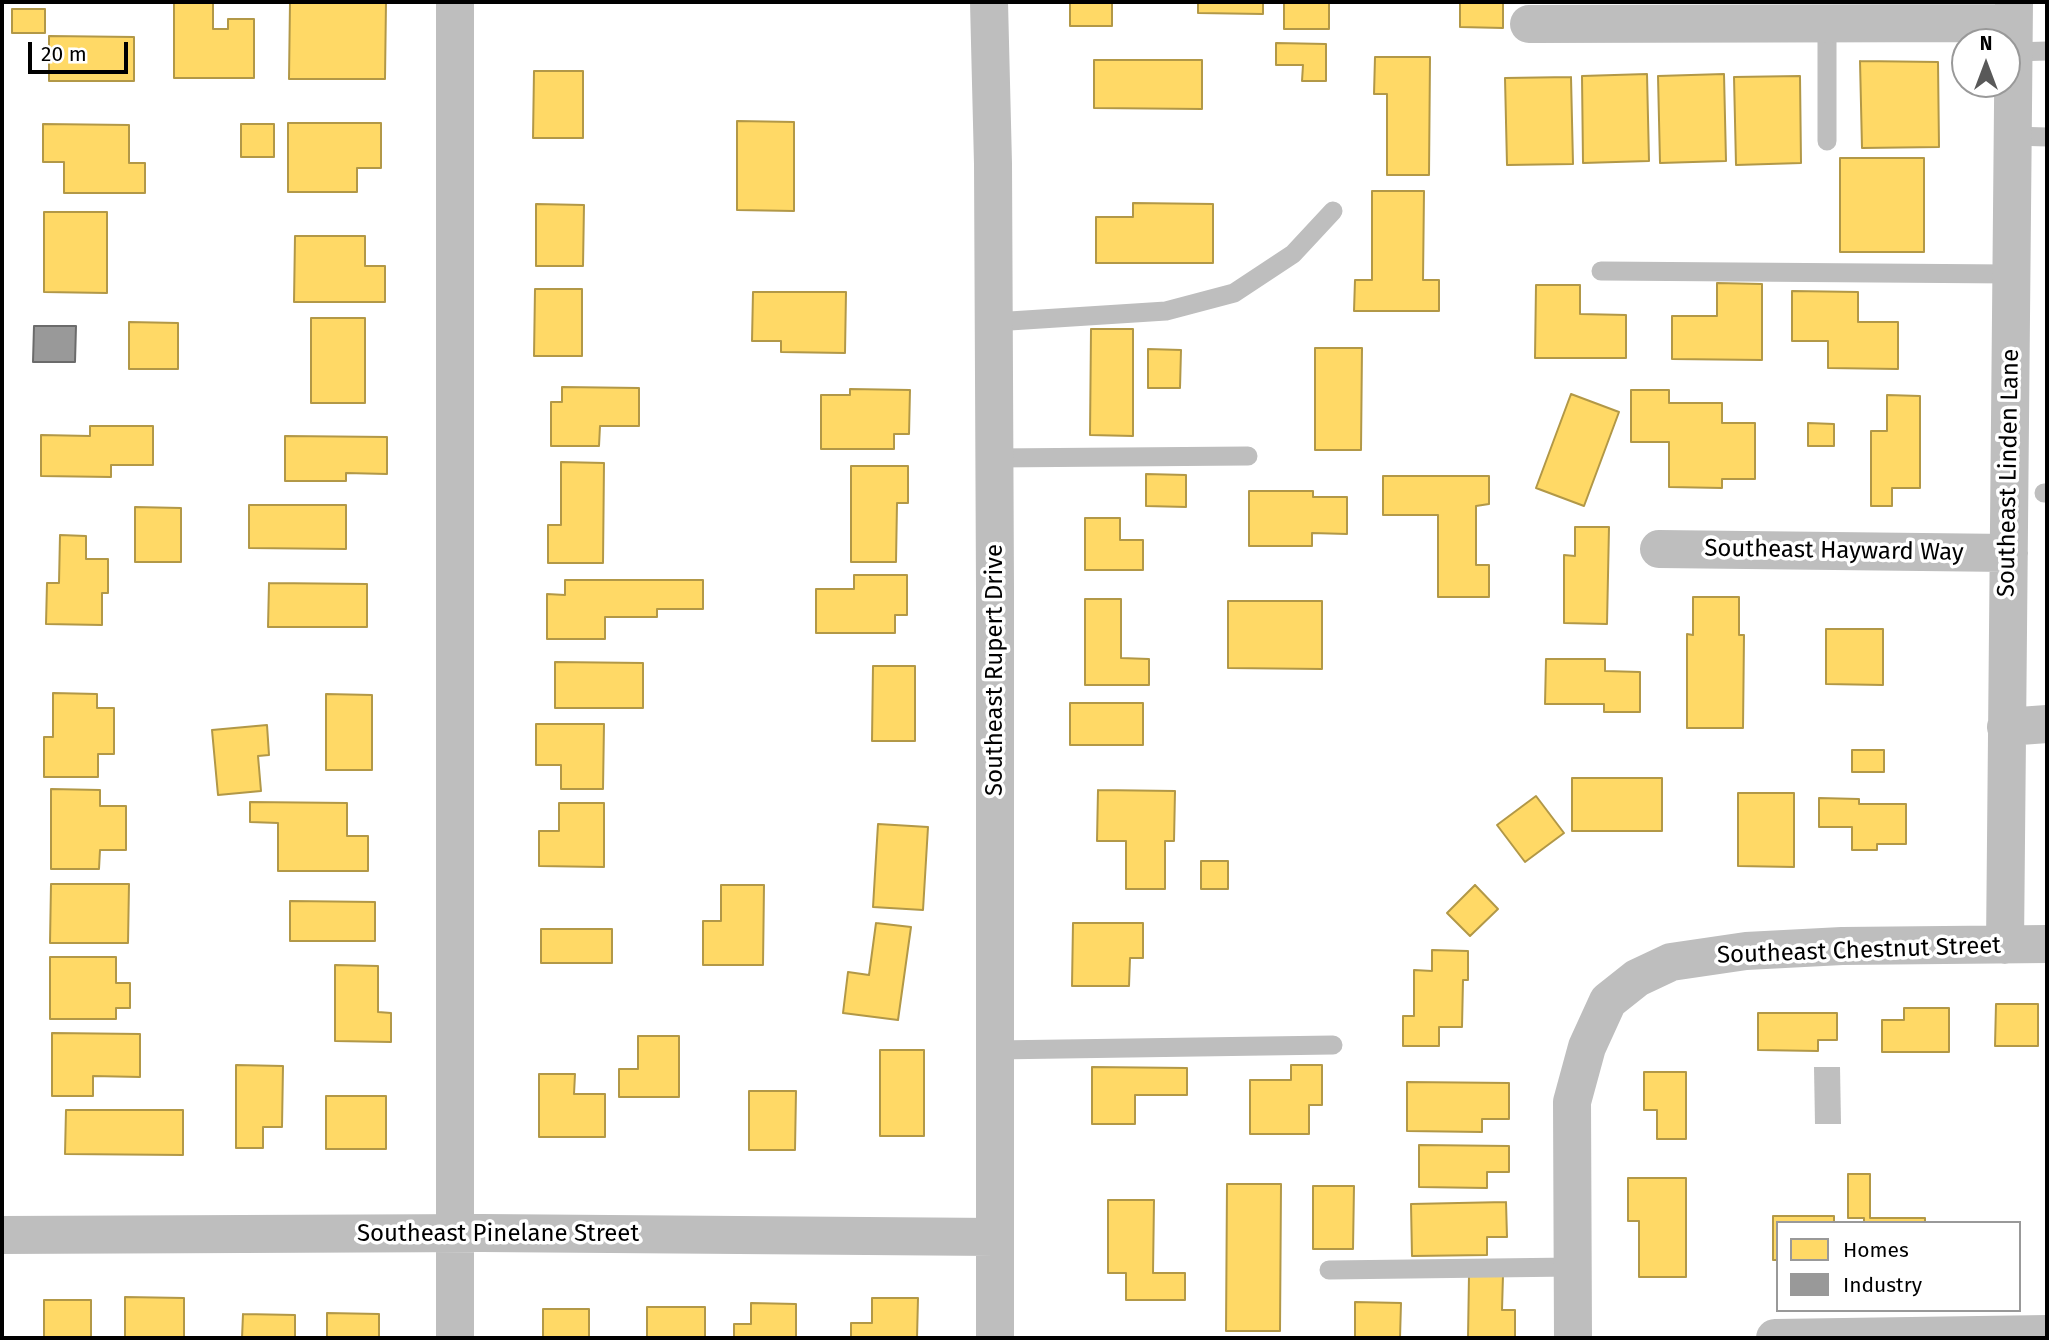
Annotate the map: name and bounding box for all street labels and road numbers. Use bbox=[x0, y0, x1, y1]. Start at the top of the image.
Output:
street label: Southeast Linden Lane bbox=[1992, 349, 2026, 597]
street label: Southeast Hayward Way bbox=[1704, 534, 1964, 568]
street label: Southeast Rupert Drive bbox=[981, 544, 1009, 796]
street label: Southeast Chestnut Street bbox=[1717, 932, 2001, 970]
street label: Southeast Pinelane Street bbox=[357, 1220, 639, 1248]

